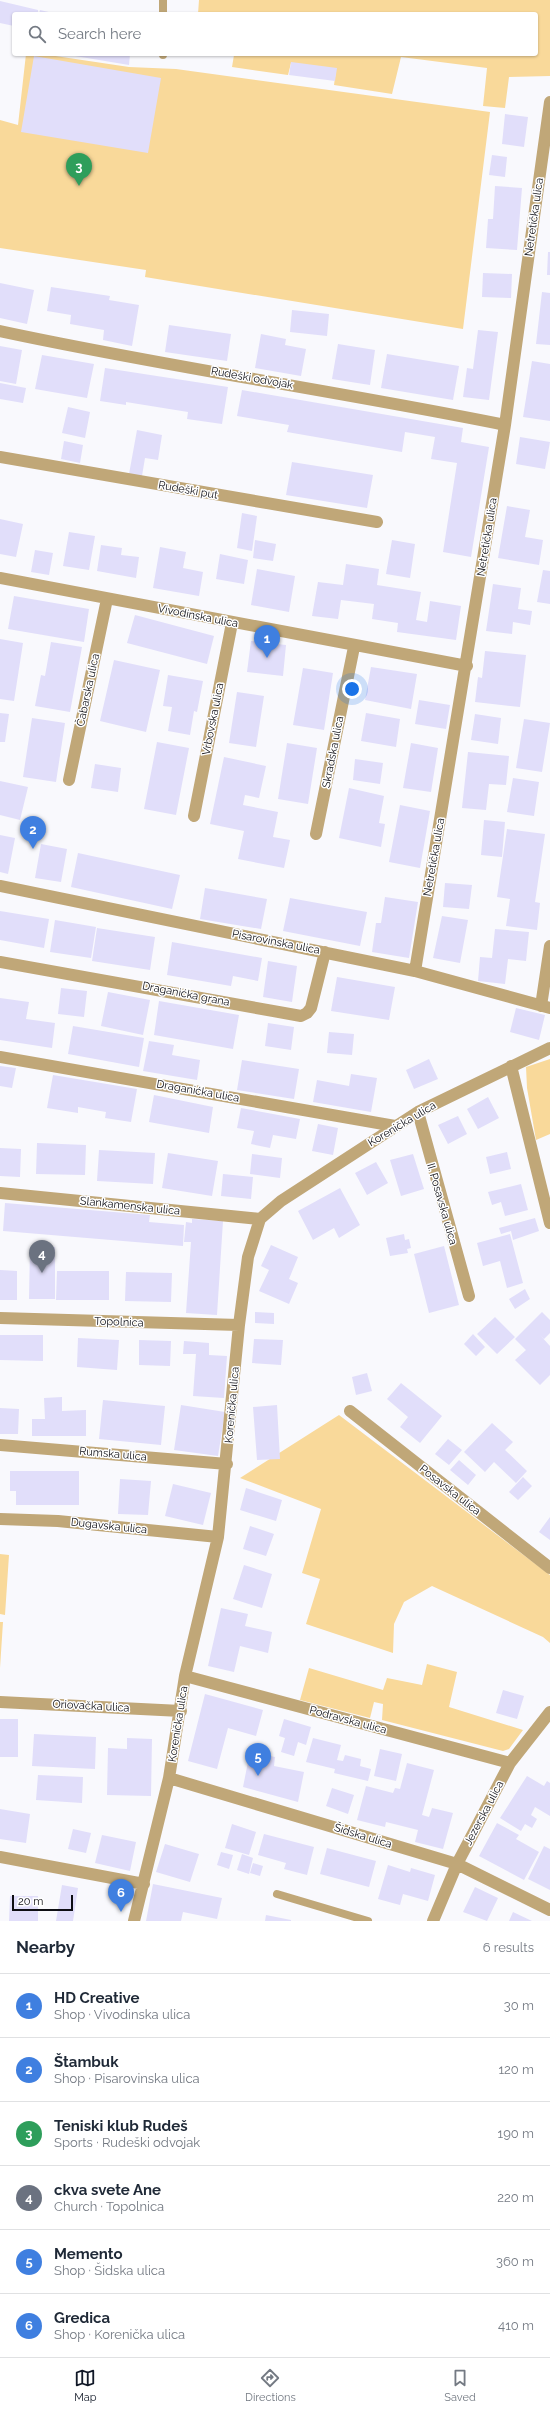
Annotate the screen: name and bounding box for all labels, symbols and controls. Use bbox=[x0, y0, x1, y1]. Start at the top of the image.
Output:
search box bbox=[12, 12, 538, 56]
icon: search bbox=[26, 23, 48, 45]
text: Search here bbox=[58, 25, 141, 43]
pin: 3 bbox=[66, 153, 92, 186]
street label: Netretička ulica bbox=[522, 177, 546, 257]
street label: Rudeški odvojak bbox=[210, 364, 294, 392]
street label: Rudeški put bbox=[157, 478, 219, 502]
street label: Netretička ulica bbox=[474, 497, 500, 577]
street label: Vivodinska ulica bbox=[157, 602, 239, 630]
pin: 1 bbox=[254, 625, 280, 658]
street label: Čabarska ulica bbox=[73, 652, 102, 728]
your location bbox=[342, 679, 362, 699]
street label: Vrbovska ulica bbox=[200, 682, 226, 756]
street label: Skradska ulica bbox=[320, 715, 346, 789]
pin: 2 bbox=[20, 816, 46, 849]
street label: Netretička ulica bbox=[421, 817, 447, 897]
street label: Pisarovinska ulica bbox=[231, 927, 321, 957]
street label: Draganićka grana bbox=[141, 979, 231, 1009]
street label: Draganićka ulica bbox=[156, 1077, 240, 1105]
street label: Korenička ulica bbox=[366, 1099, 438, 1149]
street label: II. Posavska ulica bbox=[424, 1162, 460, 1246]
street label: Slankamenska ulica bbox=[79, 1194, 181, 1218]
pin: 4 bbox=[29, 1240, 55, 1273]
street label: Topolnica bbox=[94, 1315, 144, 1329]
street label: Korenička ulica bbox=[222, 1366, 242, 1444]
street label: Rumska ulica bbox=[79, 1445, 147, 1463]
street label: Posavska ulica bbox=[417, 1462, 483, 1518]
street label: Dugavska ulica bbox=[70, 1516, 148, 1536]
street label: Korenička ulica bbox=[166, 1685, 190, 1763]
street label: Oriovačka ulica bbox=[52, 1697, 130, 1715]
street label: Podravska ulica bbox=[308, 1703, 388, 1737]
pin: 5 bbox=[245, 1743, 271, 1776]
street label: Jezerska ulica bbox=[462, 1779, 506, 1847]
street label: Šidska ulica bbox=[333, 1820, 394, 1851]
pin: 6 bbox=[108, 1879, 134, 1912]
scale bar bbox=[12, 1893, 73, 1912]
text: 20 m bbox=[18, 1895, 43, 1908]
text: Nearby bbox=[16, 1937, 75, 1957]
text: 6 results bbox=[483, 1940, 534, 1955]
text: HD Creative bbox=[54, 1989, 140, 2007]
text: 1 bbox=[26, 1998, 32, 2013]
text: 30 m bbox=[504, 1998, 534, 2013]
text: Shop · Vivodinska ulica bbox=[54, 2007, 190, 2022]
text: Štambuk bbox=[54, 2053, 119, 2071]
text: 2 bbox=[25, 2062, 33, 2077]
text: 120 m bbox=[498, 2062, 534, 2077]
text: Shop · Pisarovinska ulica bbox=[54, 2071, 200, 2086]
text: Teniski klub Rudeš bbox=[54, 2117, 188, 2135]
text: 3 bbox=[25, 2126, 33, 2141]
text: 190 m bbox=[498, 2126, 534, 2141]
text: Sports · Rudeški odvojak bbox=[54, 2135, 200, 2150]
text: ckva svete Ane bbox=[54, 2181, 161, 2199]
text: 4 bbox=[25, 2190, 33, 2205]
text: 220 m bbox=[497, 2190, 534, 2205]
text: Church · Topolnica bbox=[54, 2199, 164, 2214]
text: Memento bbox=[54, 2245, 123, 2263]
text: 5 bbox=[25, 2254, 33, 2269]
text: 360 m bbox=[496, 2254, 534, 2269]
text: Shop · Šidska ulica bbox=[54, 2263, 165, 2278]
text: Gredica bbox=[54, 2309, 110, 2327]
text: 6 bbox=[25, 2318, 33, 2333]
text: 410 m bbox=[498, 2318, 534, 2333]
text: Shop · Korenička ulica bbox=[54, 2327, 185, 2342]
tab: Map bbox=[74, 2367, 97, 2404]
tab: Directions bbox=[245, 2367, 296, 2404]
tab: Saved bbox=[444, 2367, 476, 2404]

